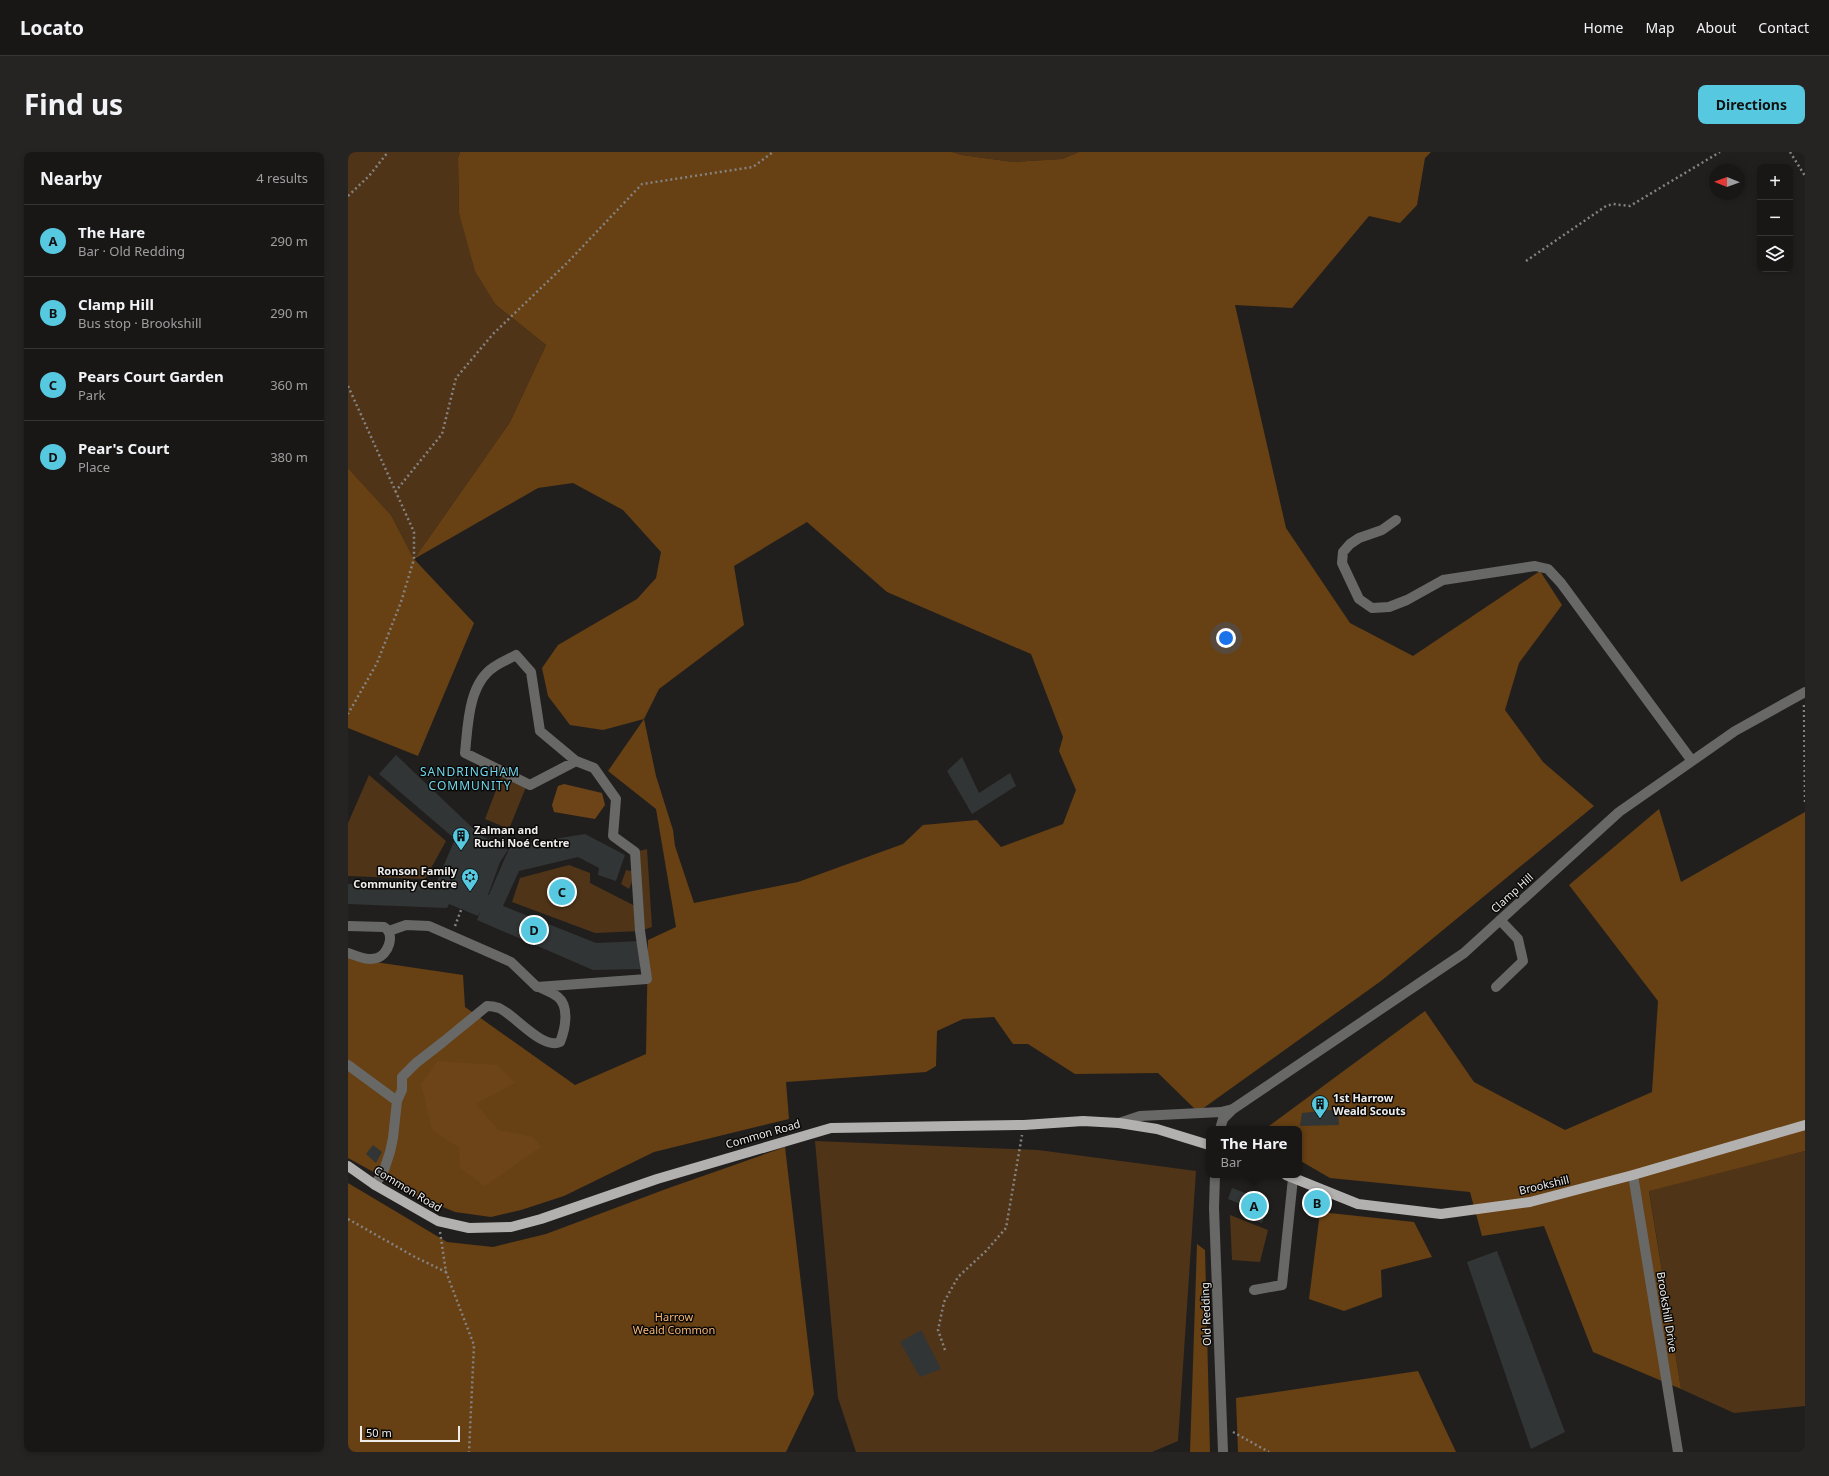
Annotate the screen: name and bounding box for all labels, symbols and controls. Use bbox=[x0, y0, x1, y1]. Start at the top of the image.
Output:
text: Locato bbox=[20, 15, 84, 41]
text: Home bbox=[1584, 18, 1623, 37]
text: Map bbox=[1645, 18, 1675, 37]
text: About bbox=[1697, 18, 1736, 37]
text: Contact bbox=[1758, 18, 1809, 37]
text: Find us bbox=[24, 85, 123, 123]
button: Directions bbox=[1698, 85, 1805, 124]
north arrow bbox=[1709, 164, 1745, 200]
map controls bbox=[1757, 164, 1793, 272]
button: + bbox=[1757, 164, 1793, 200]
text: Nearby bbox=[40, 167, 102, 190]
text: 4 results bbox=[256, 169, 308, 187]
button: − bbox=[1757, 200, 1793, 236]
text: The Hare bbox=[78, 222, 145, 242]
text: A bbox=[49, 232, 58, 250]
text: 290 m bbox=[270, 232, 308, 250]
button: layers bbox=[1757, 236, 1793, 272]
text: Bar · Old Redding bbox=[78, 242, 185, 260]
text: Clamp Hill bbox=[78, 294, 154, 314]
text: B bbox=[49, 304, 57, 322]
text: 290 m bbox=[270, 304, 308, 322]
text: Bus stop · Brookshill bbox=[78, 314, 202, 332]
text: Pears Court Garden bbox=[78, 366, 224, 386]
text: C bbox=[49, 376, 57, 394]
text: 360 m bbox=[270, 376, 308, 394]
text: Park bbox=[78, 386, 105, 404]
text: Pear's Court bbox=[78, 438, 170, 458]
text: D bbox=[48, 448, 58, 466]
text: 380 m bbox=[270, 448, 308, 466]
text: Place bbox=[78, 458, 110, 476]
your location bbox=[1216, 628, 1236, 648]
district label: SANDRINGHAM COMMUNITY bbox=[420, 763, 520, 794]
place label: Zalman and Ruchi Noé Centre bbox=[474, 822, 570, 850]
building icon: Zalman and Ruchi Noé Centre bbox=[451, 826, 471, 851]
place label: Ronson Family Community Centre bbox=[353, 863, 458, 891]
synagogue icon: Ronson Family Community Centre bbox=[460, 867, 480, 892]
street label: Clamp Hill bbox=[1487, 869, 1536, 916]
pin: C bbox=[549, 877, 575, 907]
pin: D bbox=[521, 915, 547, 945]
place label: 1st Harrow Weald Scouts bbox=[1333, 1090, 1406, 1118]
building icon: 1st Harrow Weald Scouts bbox=[1310, 1094, 1330, 1119]
street label: Common Road bbox=[724, 1116, 802, 1151]
popup bbox=[1206, 1126, 1302, 1178]
text: The Hare bbox=[1220, 1133, 1288, 1153]
text: Bar bbox=[1220, 1153, 1242, 1171]
street label: Common Road bbox=[371, 1162, 445, 1215]
street label: Brookshill bbox=[1517, 1171, 1571, 1198]
pin: B bbox=[1304, 1188, 1330, 1218]
pin: A bbox=[1241, 1191, 1267, 1221]
street label: Brookshill Drive bbox=[1654, 1271, 1681, 1353]
street label: Old Redding bbox=[1197, 1282, 1214, 1346]
park label: Harrow Weald Common bbox=[633, 1309, 715, 1337]
scale bar bbox=[360, 1424, 460, 1443]
text: 50 m bbox=[366, 1425, 392, 1440]

